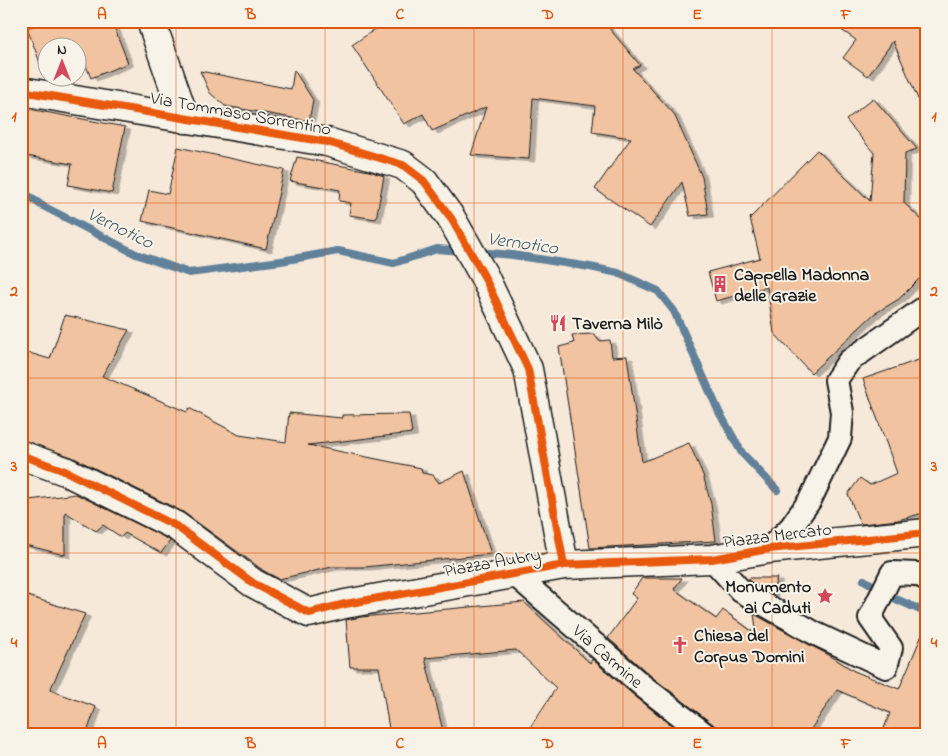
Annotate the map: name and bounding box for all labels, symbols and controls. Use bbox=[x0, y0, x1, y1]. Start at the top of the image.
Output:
text: A bbox=[97, 3, 107, 27]
text: B bbox=[245, 3, 257, 27]
text: C bbox=[396, 3, 405, 27]
text: D bbox=[541, 3, 554, 27]
text: E bbox=[692, 3, 702, 27]
text: F bbox=[840, 3, 852, 27]
north arrow bbox=[38, 38, 88, 88]
text: N bbox=[57, 40, 67, 61]
street label: Via Tommaso Sorrentino bbox=[147, 86, 333, 144]
text: 1 bbox=[11, 105, 17, 129]
text: 1 bbox=[931, 105, 937, 129]
water label: Vernotico bbox=[82, 202, 159, 257]
water label: Vernotico bbox=[486, 226, 561, 263]
place label: Cappella Madonna delle Grazie bbox=[734, 263, 869, 310]
building icon: Cappella Madonna delle Grazie bbox=[710, 274, 730, 294]
text: 2 bbox=[9, 280, 18, 304]
text: 2 bbox=[929, 280, 938, 304]
place label: Taverna Milò bbox=[572, 312, 663, 338]
restaurant icon: Taverna Milò bbox=[548, 313, 568, 333]
text: 3 bbox=[10, 455, 18, 479]
text: 3 bbox=[930, 455, 938, 479]
street label: Piazza Mercato bbox=[721, 517, 833, 557]
street label: Piazza Aubry bbox=[442, 543, 543, 585]
place label: Monumento ai Caduti bbox=[725, 575, 811, 622]
place icon: Monumento ai Caduti bbox=[815, 586, 835, 606]
street label: Via Carmine bbox=[565, 619, 648, 696]
place label: Chiesa del Corpus Domini bbox=[694, 624, 804, 671]
text: 4 bbox=[10, 631, 18, 655]
text: 4 bbox=[930, 631, 938, 655]
church icon: Chiesa del Corpus Domini bbox=[670, 635, 690, 655]
text: A bbox=[97, 732, 107, 756]
text: B bbox=[245, 732, 257, 756]
text: C bbox=[396, 732, 405, 756]
text: D bbox=[541, 732, 554, 756]
text: E bbox=[692, 732, 702, 756]
text: F bbox=[840, 732, 852, 756]

